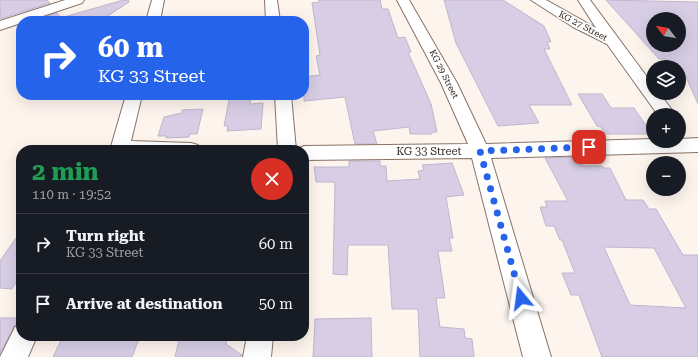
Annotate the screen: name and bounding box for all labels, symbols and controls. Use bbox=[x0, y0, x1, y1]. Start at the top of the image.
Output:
street label: KG 27 Street bbox=[557, 9, 610, 43]
north arrow bbox=[646, 12, 686, 52]
map controls bbox=[646, 12, 686, 196]
text: 60 m bbox=[98, 31, 163, 64]
icon: right bbox=[32, 32, 84, 84]
street label: KG 29 Street bbox=[427, 48, 461, 101]
button: layers bbox=[646, 60, 686, 100]
text: KG 33 Street bbox=[98, 65, 205, 86]
button: + bbox=[646, 108, 686, 148]
pin bbox=[572, 130, 606, 164]
icon: arrive bbox=[578, 136, 600, 158]
street label: KG 33 Street bbox=[396, 145, 462, 158]
button: − bbox=[646, 156, 686, 196]
text: 2 min bbox=[32, 158, 99, 186]
button: close bbox=[251, 158, 293, 200]
text: 110 m · 19:52 bbox=[32, 187, 111, 202]
text: Turn right bbox=[66, 227, 145, 245]
icon: right bbox=[32, 233, 54, 255]
text: 60 m bbox=[259, 235, 293, 253]
text: KG 33 Street bbox=[66, 245, 143, 260]
position arrow bbox=[500, 277, 542, 319]
icon: arrive bbox=[32, 293, 54, 315]
text: Arrive at destination bbox=[66, 295, 222, 313]
text: 50 m bbox=[259, 295, 293, 313]

